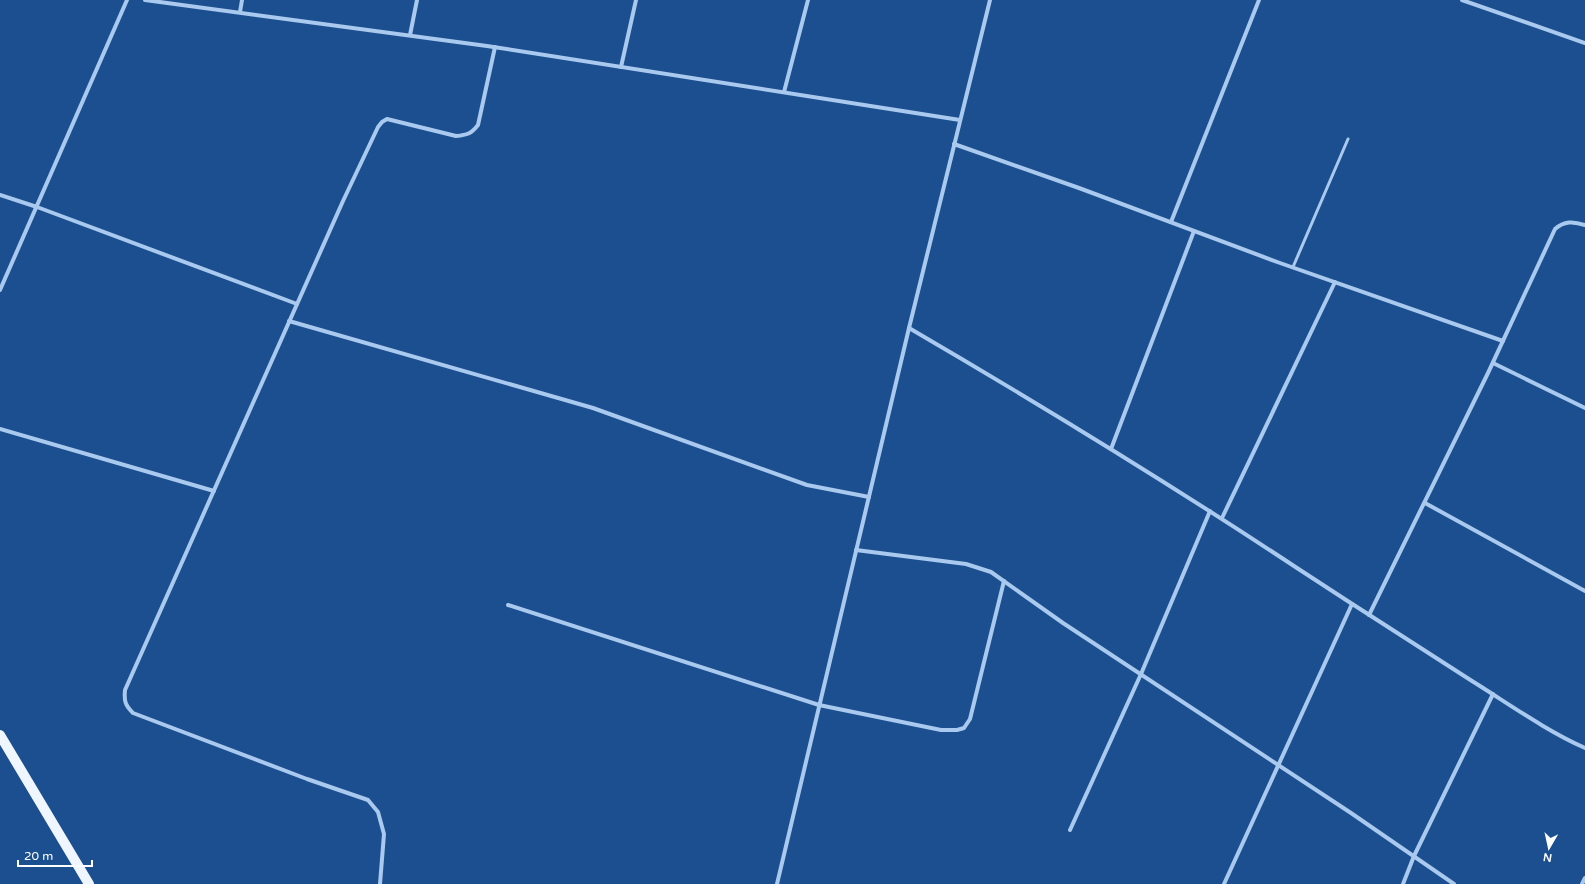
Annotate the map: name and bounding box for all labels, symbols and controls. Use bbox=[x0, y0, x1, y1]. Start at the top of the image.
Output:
north arrow bbox=[1529, 828, 1569, 868]
scale bar bbox=[18, 842, 92, 868]
text: 20 m bbox=[24, 849, 53, 863]
text: N bbox=[1542, 850, 1553, 864]

